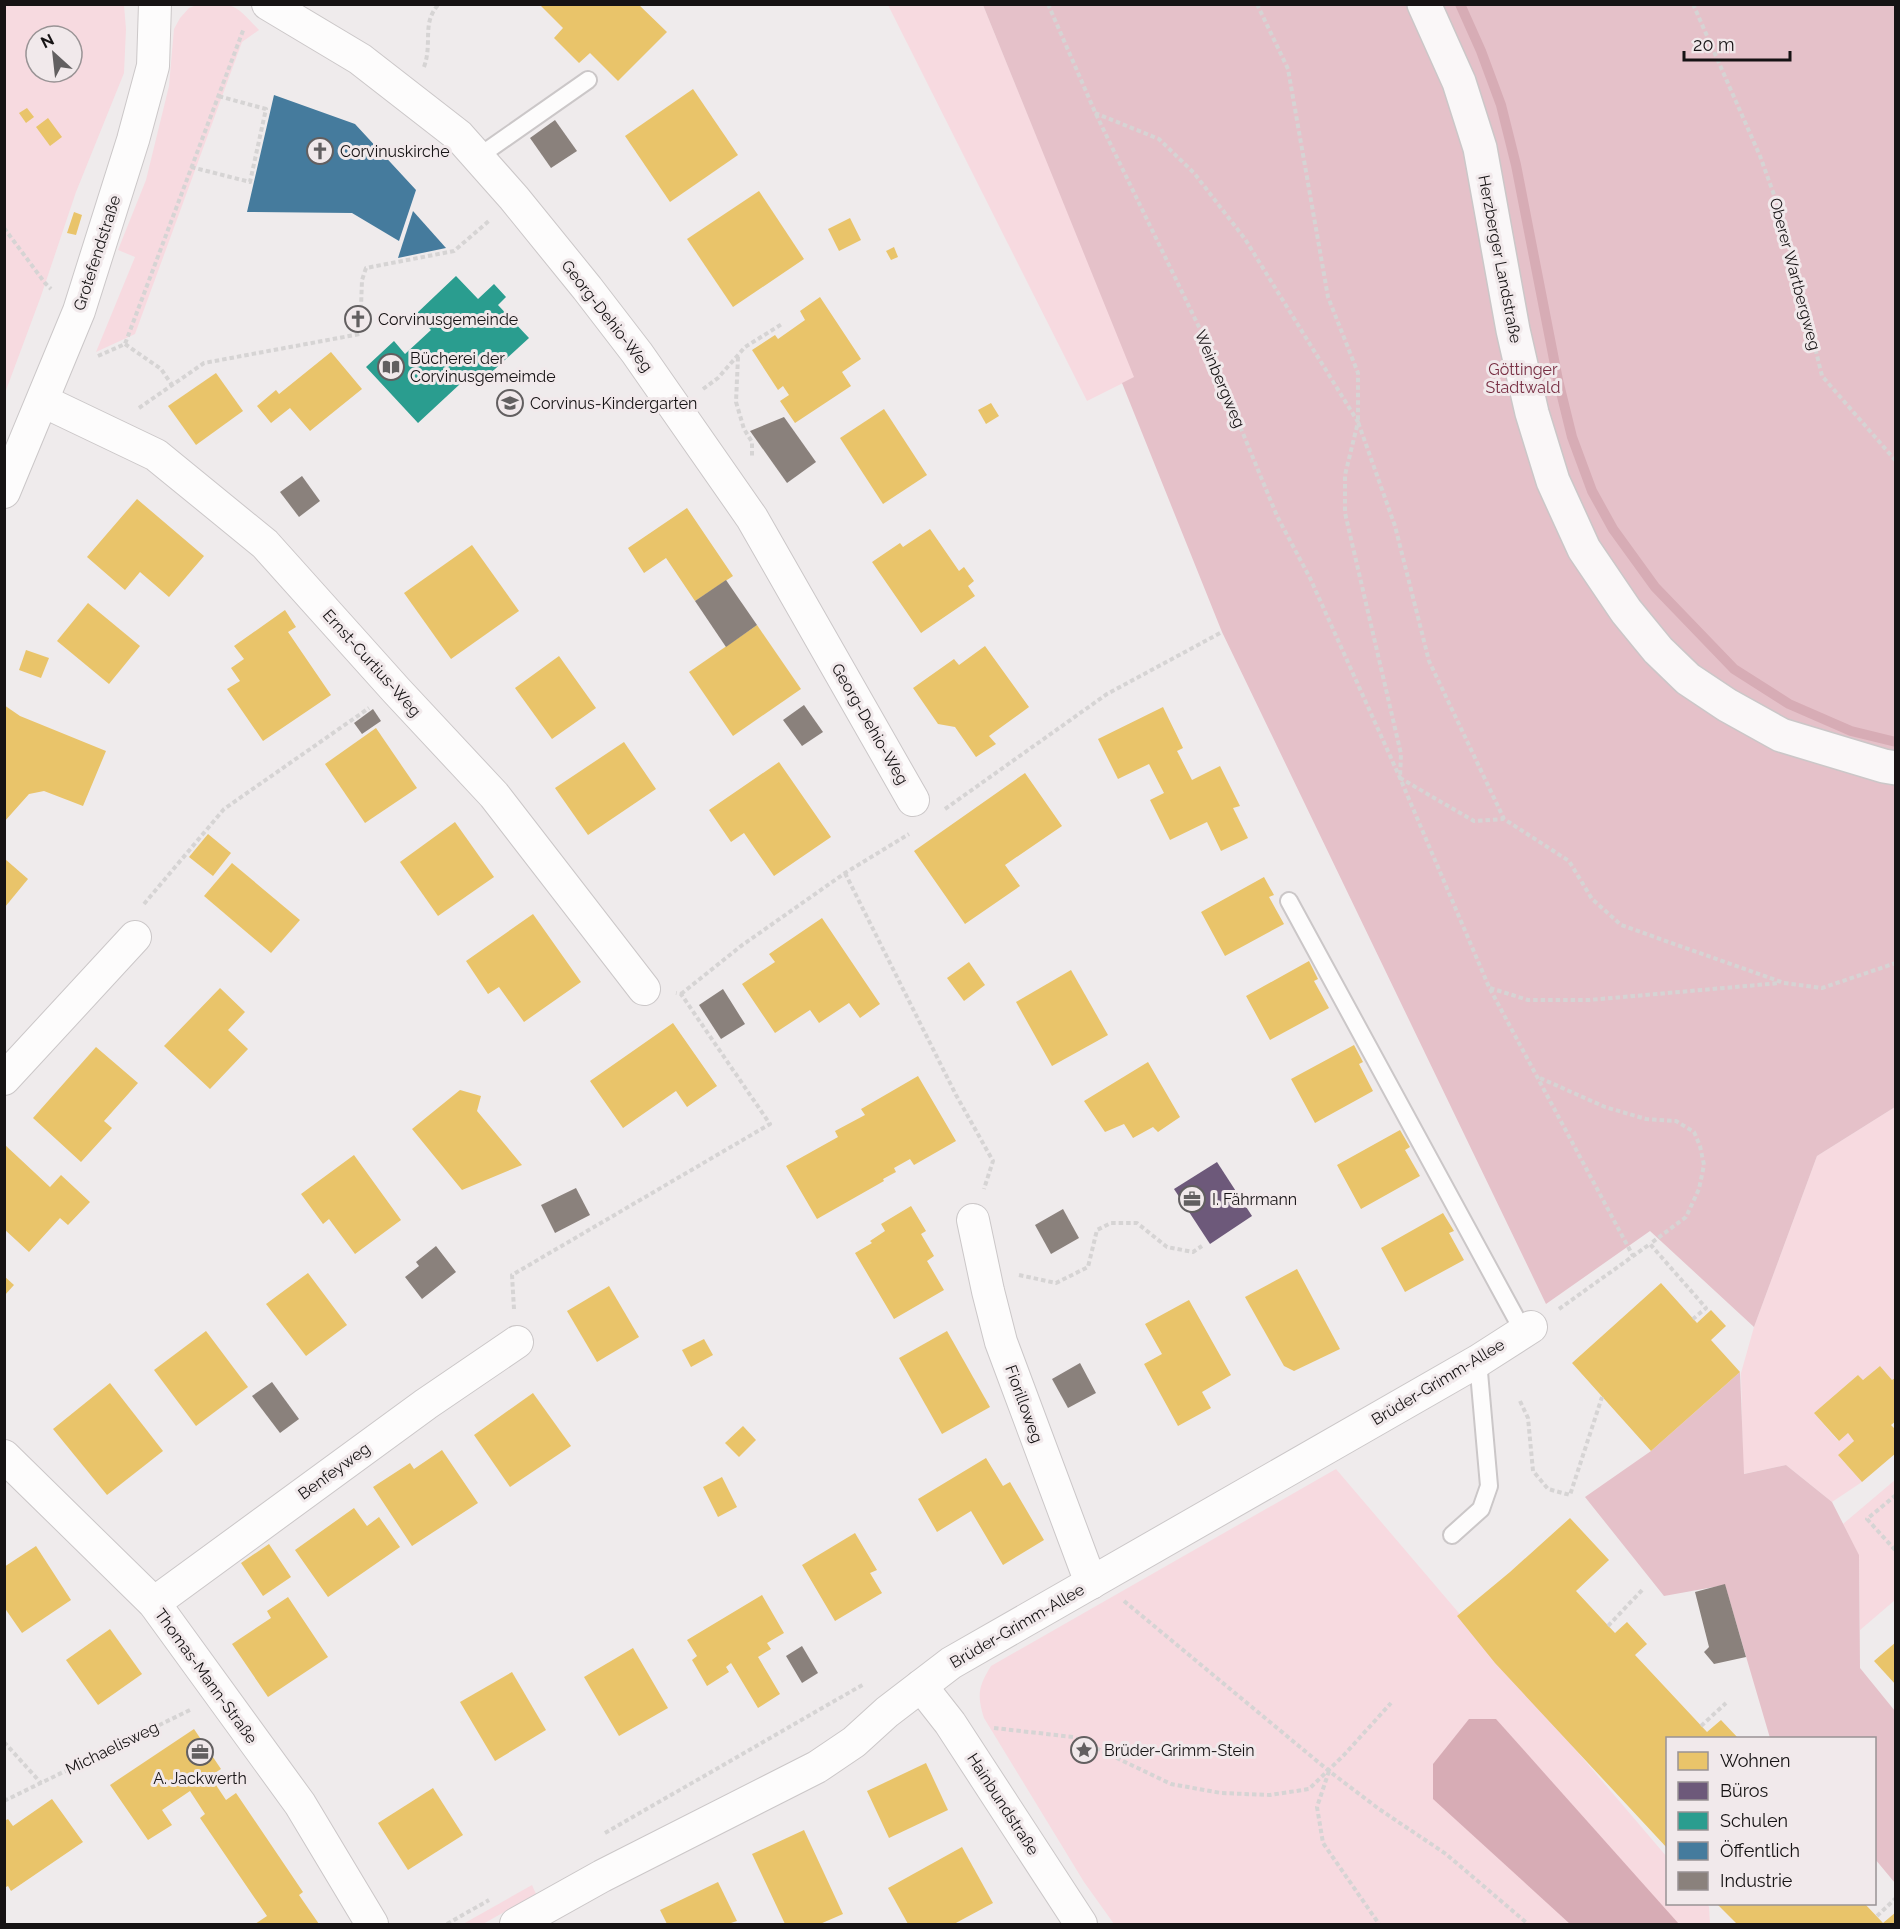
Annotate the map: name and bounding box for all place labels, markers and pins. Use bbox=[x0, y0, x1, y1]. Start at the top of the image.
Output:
church icon: Corvinuskirche bbox=[305, 136, 335, 166]
place label: Corvinuskirche bbox=[340, 142, 450, 161]
church icon: Corvinusgemeinde bbox=[343, 304, 373, 334]
place label: Corvinusgemeinde bbox=[378, 310, 518, 329]
place label: Bücherei der Corvinusgemeimde bbox=[410, 349, 556, 386]
library icon: Bücherei der Corvinusgemeimde bbox=[376, 352, 406, 382]
school or university icon: Corvinus-Kindergarten bbox=[495, 388, 525, 418]
place label: Corvinus-Kindergarten bbox=[530, 394, 697, 413]
office icon: I. Fährmann bbox=[1177, 1184, 1207, 1214]
place label: I. Fährmann bbox=[1212, 1190, 1297, 1209]
place icon: Brüder-Grimm-Stein bbox=[1069, 1735, 1099, 1765]
office icon: A. Jackwerth bbox=[185, 1737, 215, 1767]
place label: Brüder-Grimm-Stein bbox=[1104, 1741, 1255, 1760]
place label: A. Jackwerth bbox=[153, 1769, 247, 1788]

